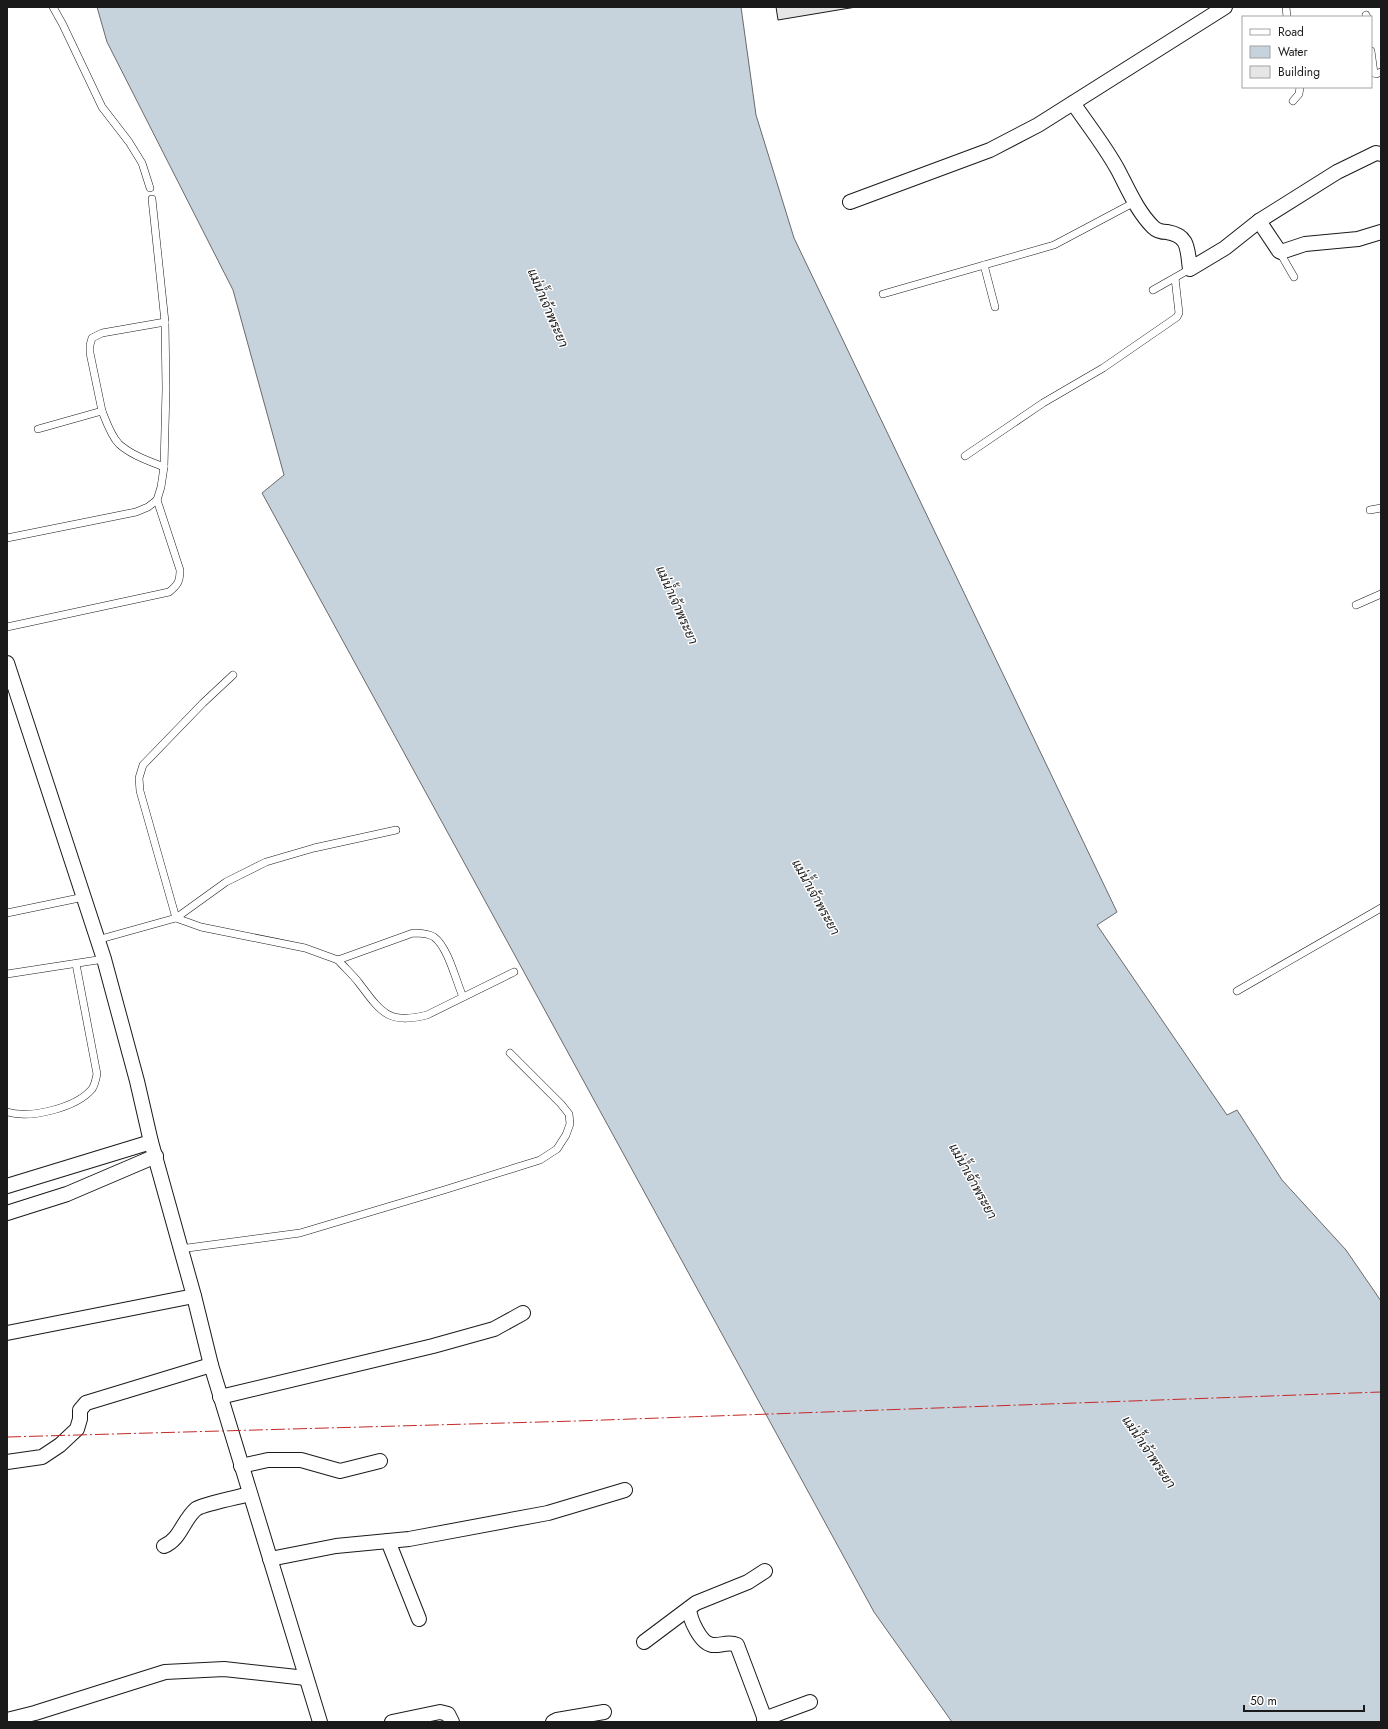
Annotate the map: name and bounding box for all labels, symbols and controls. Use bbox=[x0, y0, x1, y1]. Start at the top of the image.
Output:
legend bbox=[1242, 16, 1372, 88]
text: Road bbox=[1278, 23, 1304, 41]
text: Water bbox=[1278, 43, 1309, 61]
text: Building bbox=[1278, 63, 1320, 81]
water label: แม่น้ำเจ้าพระยา bbox=[523, 264, 576, 350]
water label: แม่น้ำเจ้าพระยา bbox=[651, 562, 706, 647]
water label: แม่น้ำเจ้าพระยา bbox=[787, 854, 847, 938]
water label: แม่น้ำเจ้าพระยา bbox=[944, 1138, 1004, 1222]
water label: แม่น้ำเจ้าพระยา bbox=[1118, 1410, 1183, 1492]
scale bar bbox=[1244, 1687, 1364, 1713]
text: 50 m bbox=[1250, 1692, 1277, 1710]

